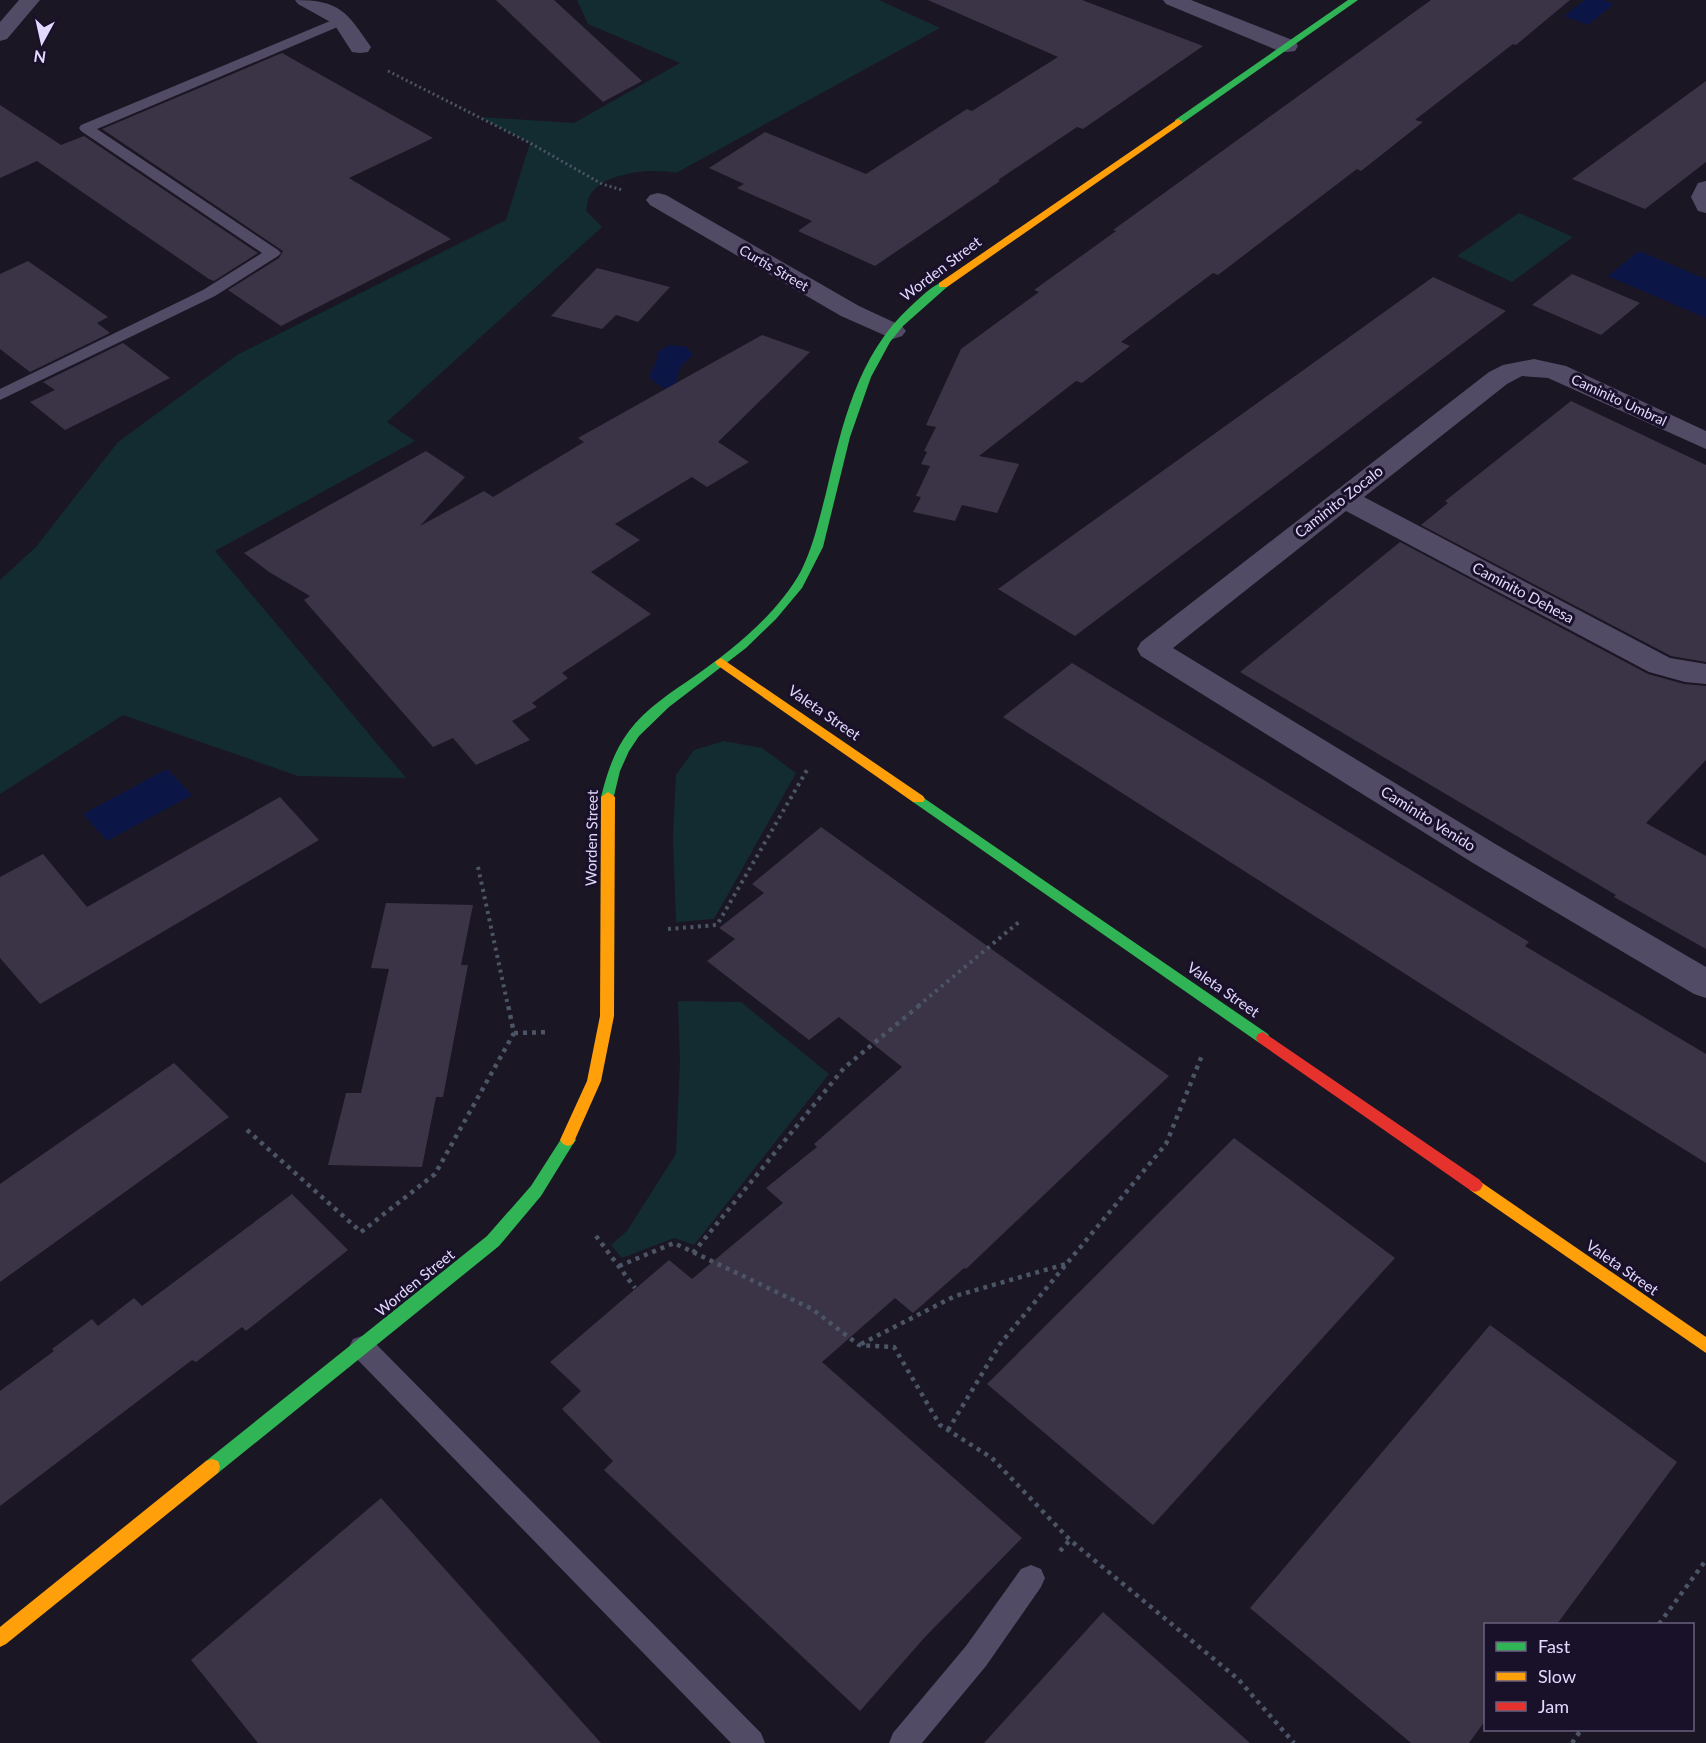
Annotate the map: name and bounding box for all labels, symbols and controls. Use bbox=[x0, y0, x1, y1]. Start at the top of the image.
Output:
north arrow bbox=[12, 12, 72, 72]
text: N bbox=[32, 47, 47, 68]
street label: Worden Street bbox=[896, 232, 985, 304]
street label: Curtis Street bbox=[737, 241, 812, 294]
street label: Caminito Umbral bbox=[1569, 370, 1670, 429]
street label: Caminito Zocalo bbox=[1291, 461, 1386, 541]
street label: Caminito Dehesa bbox=[1470, 558, 1577, 626]
street label: Valeta Street bbox=[785, 681, 865, 744]
street label: Caminito Venido bbox=[1378, 782, 1479, 854]
street label: Worden Street bbox=[581, 789, 601, 886]
street label: Valeta Street bbox=[1184, 958, 1264, 1021]
street label: Valeta Street bbox=[1583, 1236, 1663, 1299]
street label: Worden Street bbox=[371, 1245, 458, 1320]
legend bbox=[1484, 1623, 1694, 1731]
text: Fast bbox=[1538, 1635, 1571, 1657]
text: Slow bbox=[1538, 1665, 1576, 1687]
text: Jam bbox=[1538, 1695, 1569, 1717]

